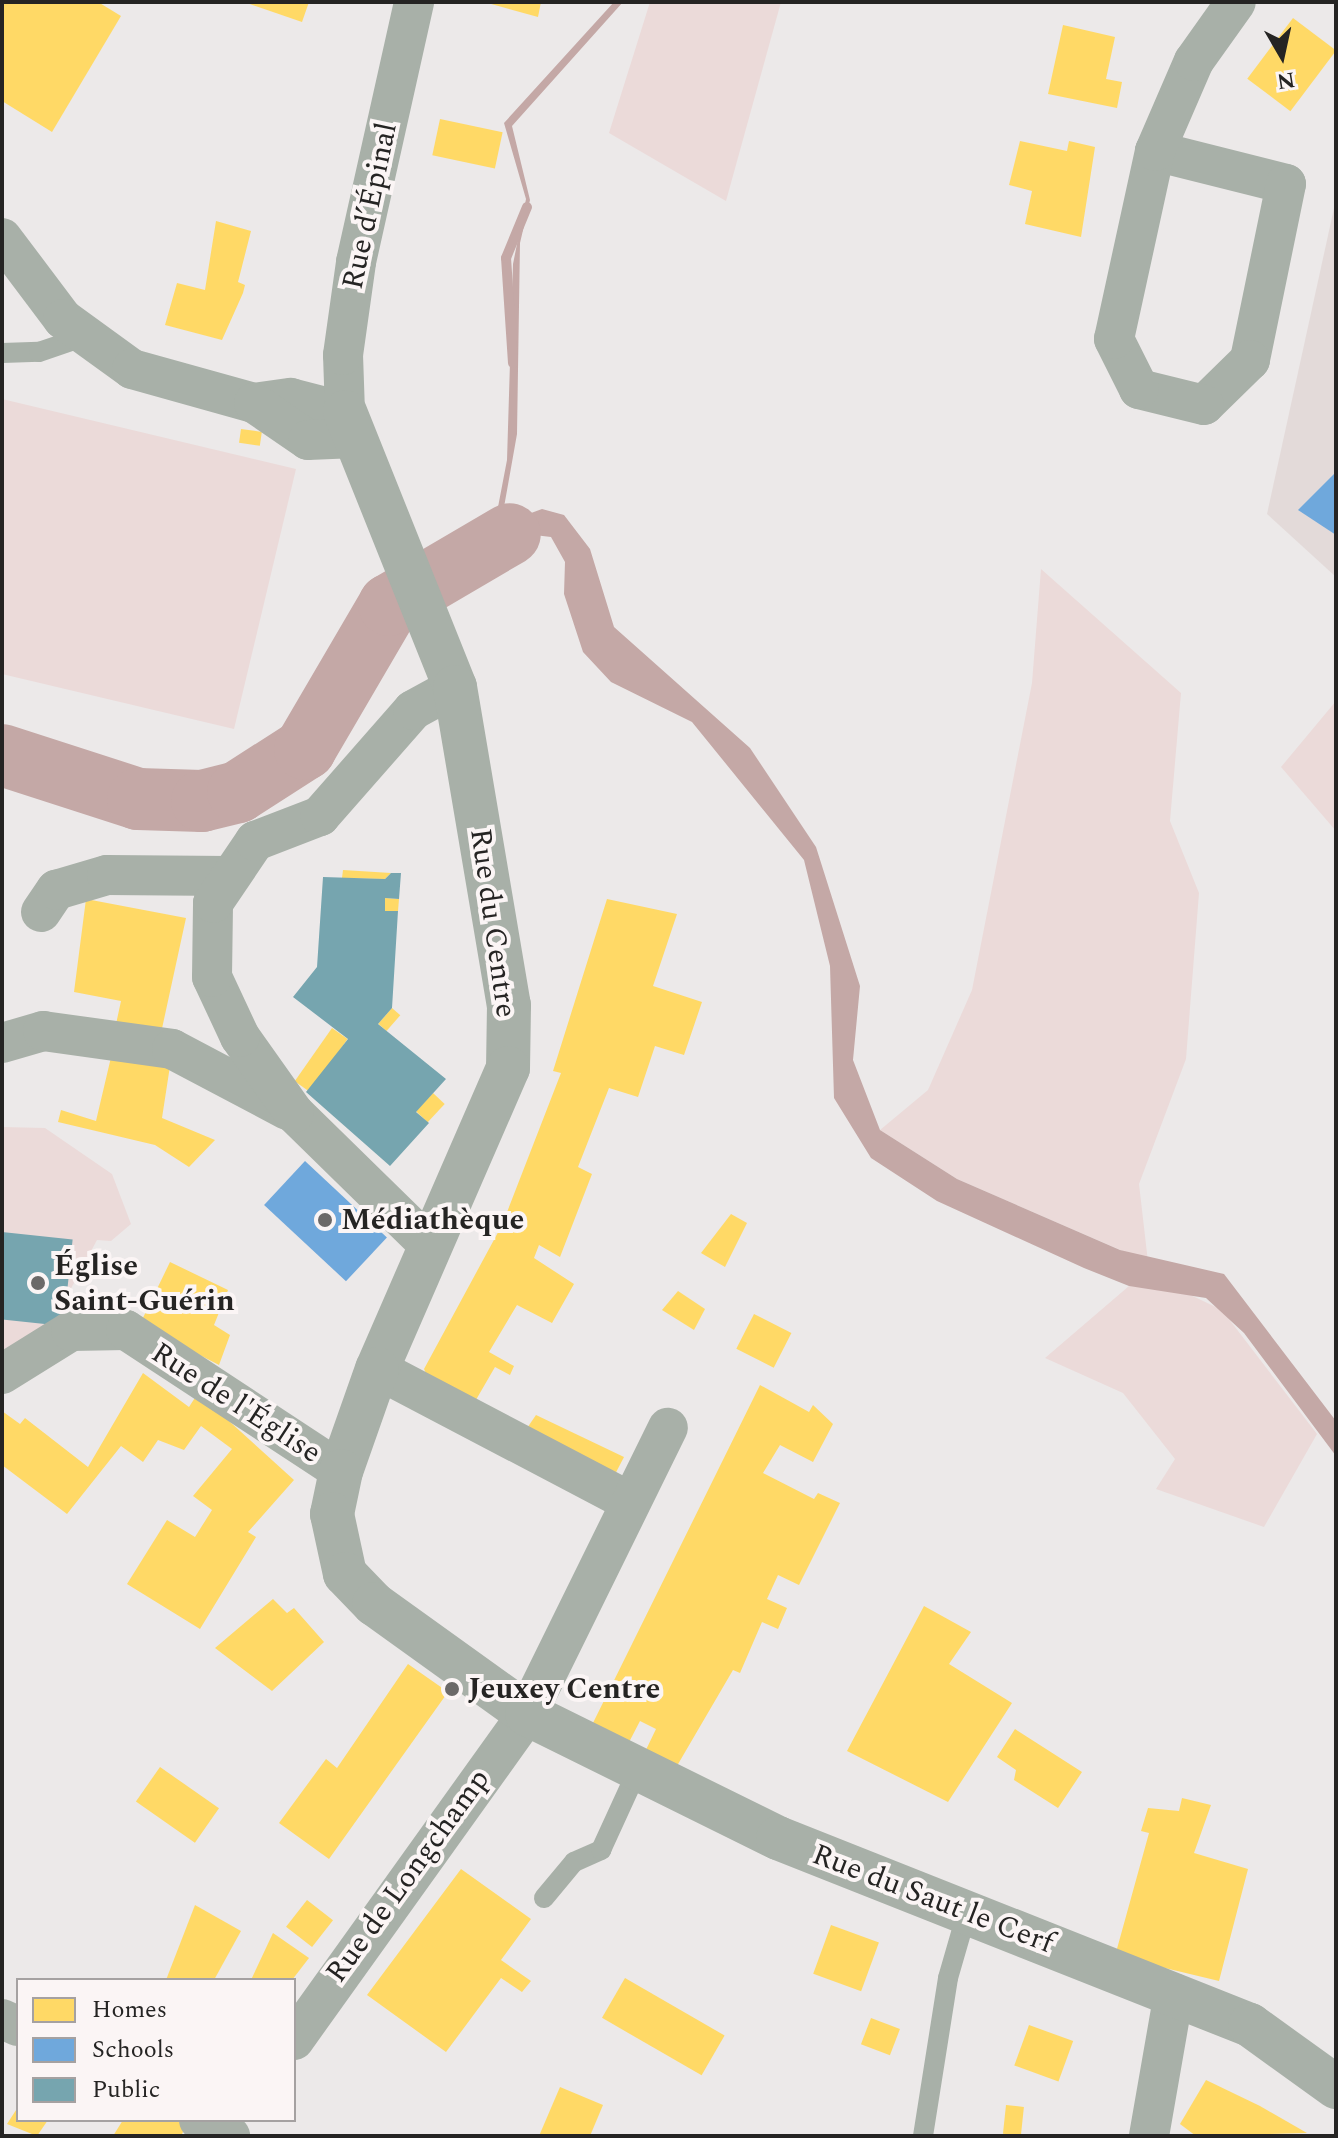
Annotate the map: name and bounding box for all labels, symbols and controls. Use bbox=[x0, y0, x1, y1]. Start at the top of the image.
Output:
north arrow bbox=[1242, 16, 1322, 96]
text: N bbox=[1274, 62, 1297, 98]
street label: Rue d’Épinal bbox=[335, 119, 405, 293]
street label: Rue du Centre bbox=[462, 826, 524, 1020]
place label: Médiathèque bbox=[341, 1202, 524, 1238]
marker: Médiathèque bbox=[316, 1211, 334, 1229]
place label: Église Saint-Guérin bbox=[54, 1248, 235, 1318]
marker: Église Saint-Guérin bbox=[29, 1274, 47, 1292]
street label: Rue de l'Église bbox=[144, 1335, 328, 1471]
place label: Jeuxey Centre bbox=[468, 1671, 660, 1707]
marker: Jeuxey Centre bbox=[443, 1680, 461, 1698]
street label: Rue de Longchamp bbox=[318, 1762, 498, 1990]
street label: Rue du Saut le Cerf bbox=[807, 1836, 1059, 1962]
legend bbox=[16, 1978, 296, 2122]
text: Homes bbox=[92, 1992, 167, 2028]
text: Schools bbox=[92, 2032, 174, 2068]
text: Public bbox=[92, 2072, 160, 2108]

